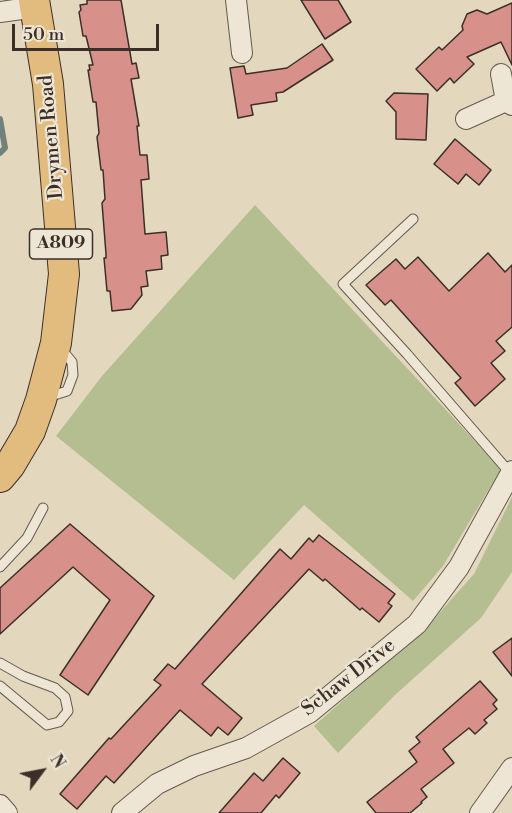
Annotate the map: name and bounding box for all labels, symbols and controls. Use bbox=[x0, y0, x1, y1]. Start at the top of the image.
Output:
scale bar bbox=[15, 12, 162, 50]
text: 50 m bbox=[23, 23, 64, 46]
street label: Drymen Road bbox=[35, 74, 69, 200]
road number: A809 bbox=[29, 229, 92, 259]
street label: Schaw Drive bbox=[297, 634, 401, 722]
north arrow bbox=[12, 741, 72, 801]
text: N bbox=[45, 751, 69, 772]

